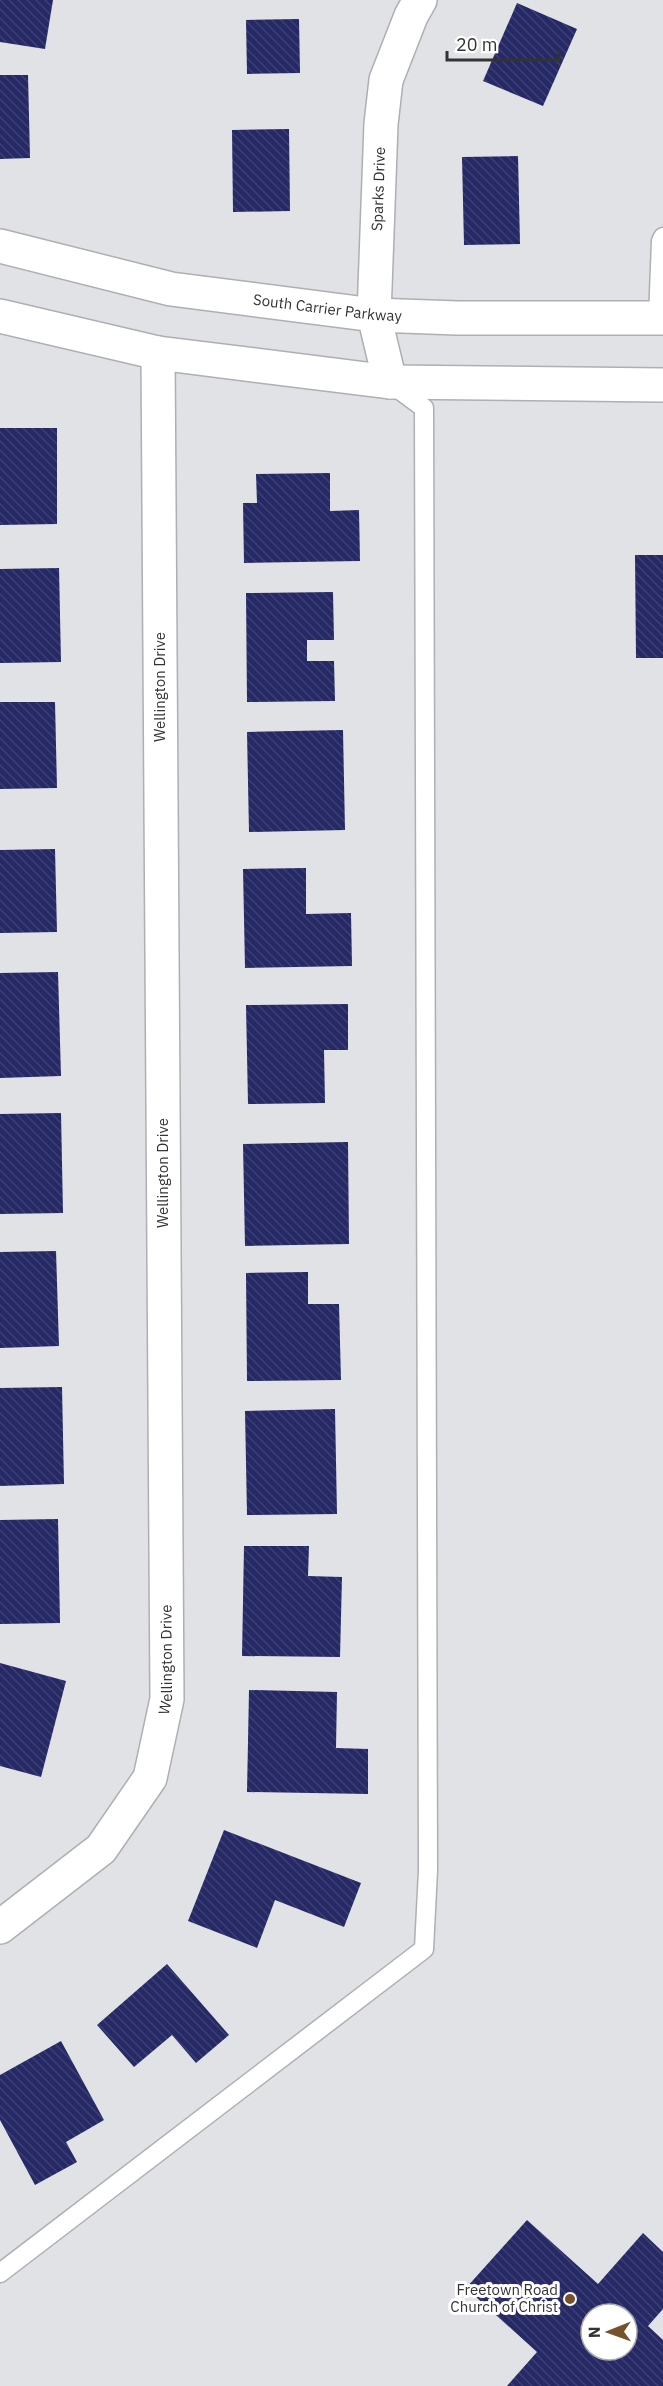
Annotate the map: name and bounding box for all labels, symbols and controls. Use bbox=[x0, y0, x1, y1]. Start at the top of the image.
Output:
scale bar bbox=[447, 24, 560, 62]
text: 20 m bbox=[456, 33, 498, 56]
street label: Sparks Drive bbox=[367, 146, 389, 231]
street label: South Carrier Parkway bbox=[252, 290, 403, 325]
street label: Wellington Drive bbox=[150, 632, 169, 742]
street label: Wellington Drive bbox=[153, 1118, 172, 1228]
street label: Wellington Drive bbox=[154, 1604, 176, 1716]
place label: Freetown Road Church of Christ bbox=[450, 2280, 558, 2316]
marker: Freetown Road Church of Christ bbox=[563, 2292, 577, 2306]
north arrow bbox=[579, 2302, 639, 2362]
text: N bbox=[584, 2326, 604, 2338]

